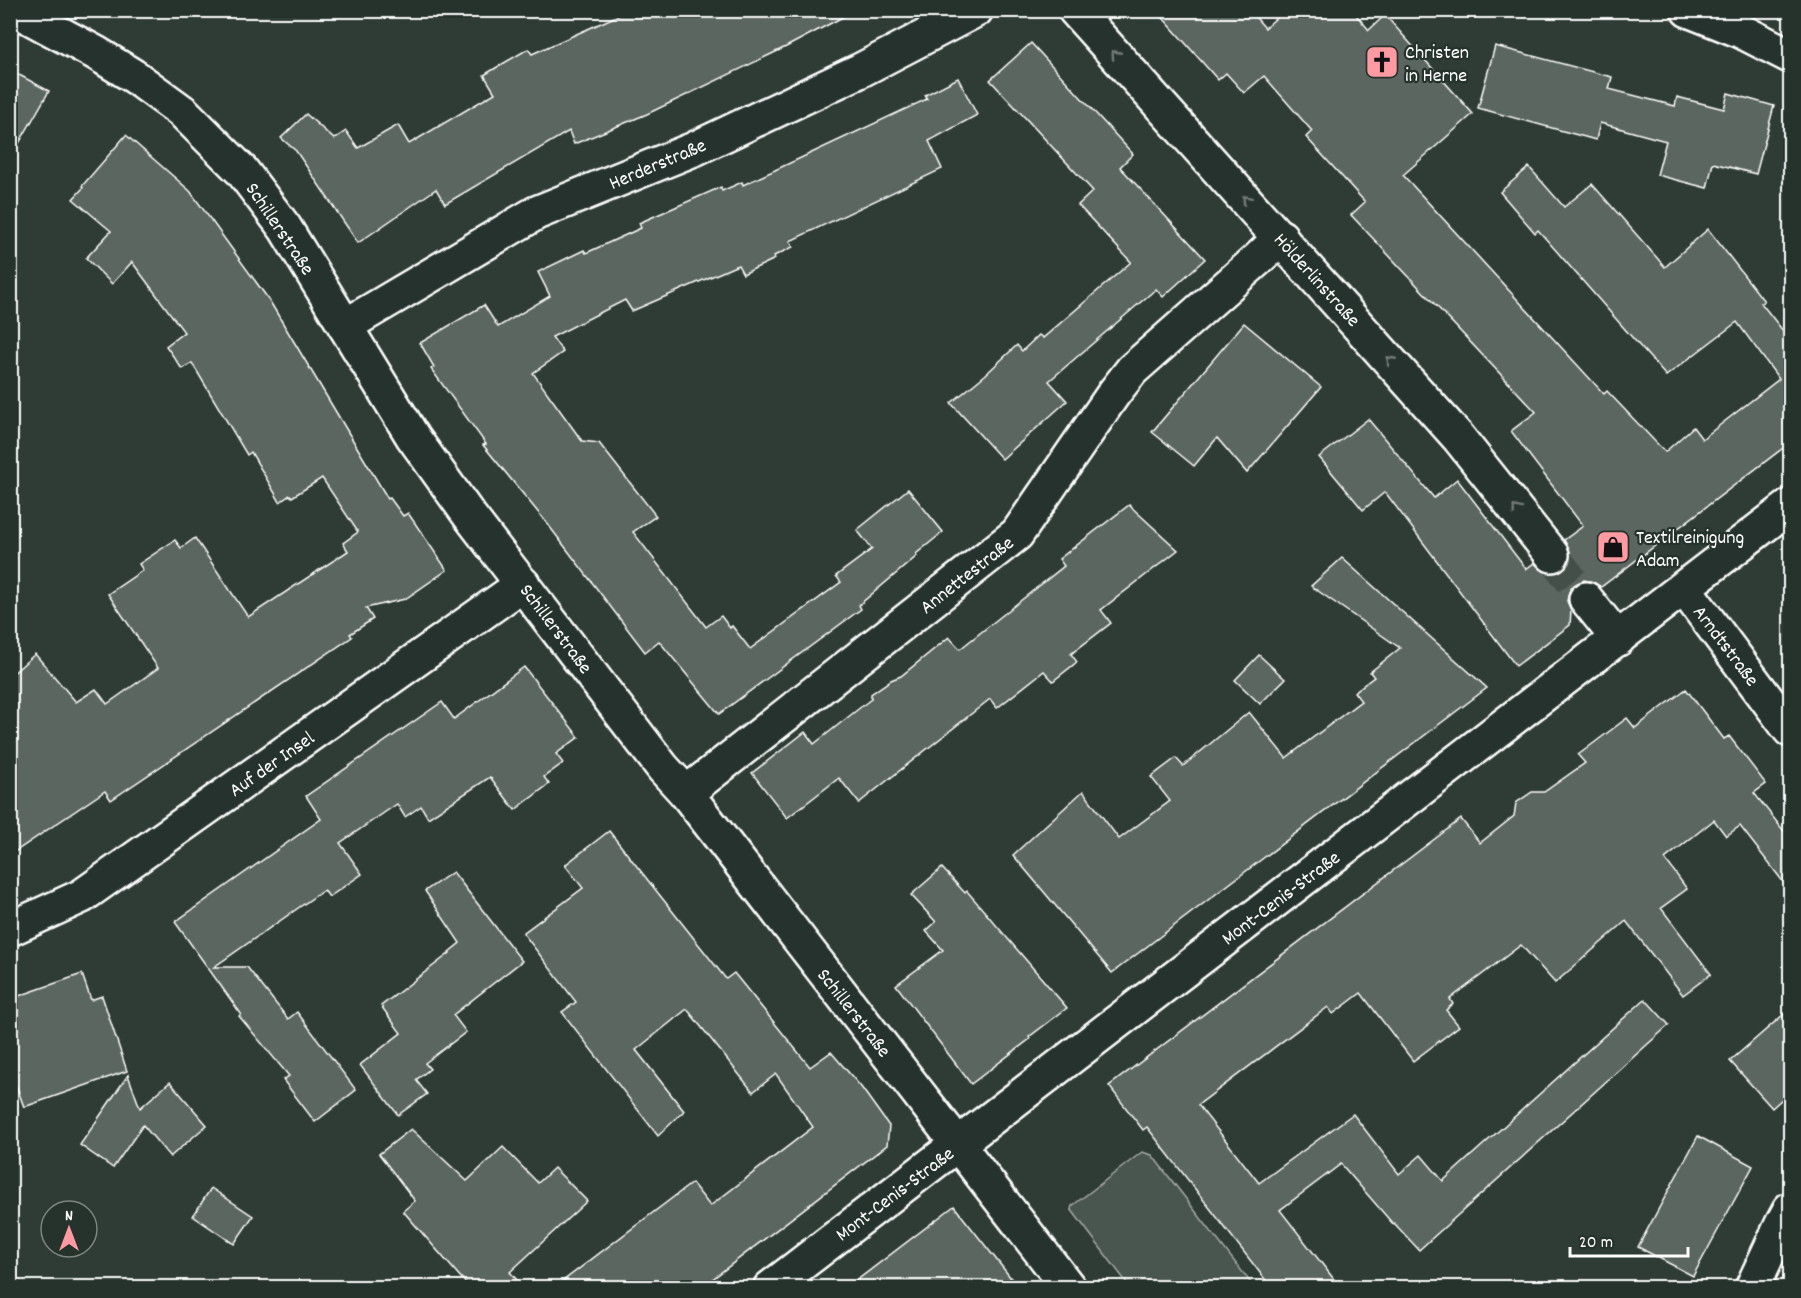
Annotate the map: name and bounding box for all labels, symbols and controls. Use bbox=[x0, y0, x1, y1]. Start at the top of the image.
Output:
place label: Christen in Herne bbox=[1405, 40, 1469, 91]
church icon: Christen in Herne bbox=[1364, 44, 1400, 80]
one-way arrow bbox=[1111, 51, 1122, 61]
street label: Herderstraße bbox=[605, 133, 711, 199]
street label: Schillerstraße bbox=[237, 178, 320, 282]
one-way arrow bbox=[1242, 195, 1253, 206]
street label: Hölderlinstraße bbox=[1266, 228, 1366, 334]
one-way arrow bbox=[1386, 356, 1397, 367]
one-way arrow bbox=[1512, 505, 1523, 516]
place label: Textilreinigung Adam bbox=[1636, 525, 1744, 576]
shop icon: Textilreinigung Adam bbox=[1595, 529, 1631, 565]
street label: Annettestraße bbox=[915, 531, 1021, 622]
street label: Schillerstraße bbox=[511, 579, 598, 681]
street label: Arndtstraße bbox=[1685, 600, 1765, 693]
street label: Auf der Insel bbox=[224, 726, 321, 805]
street label: Mont-Cenis-Straße bbox=[1217, 845, 1347, 953]
street label: Schillerstraße bbox=[809, 963, 897, 1065]
street label: Mont-Cenis-Straße bbox=[831, 1141, 961, 1249]
north arrow bbox=[39, 1199, 99, 1259]
text: N bbox=[65, 1205, 73, 1228]
scale bar bbox=[1570, 1220, 1688, 1258]
text: 20 m bbox=[1579, 1231, 1613, 1256]

